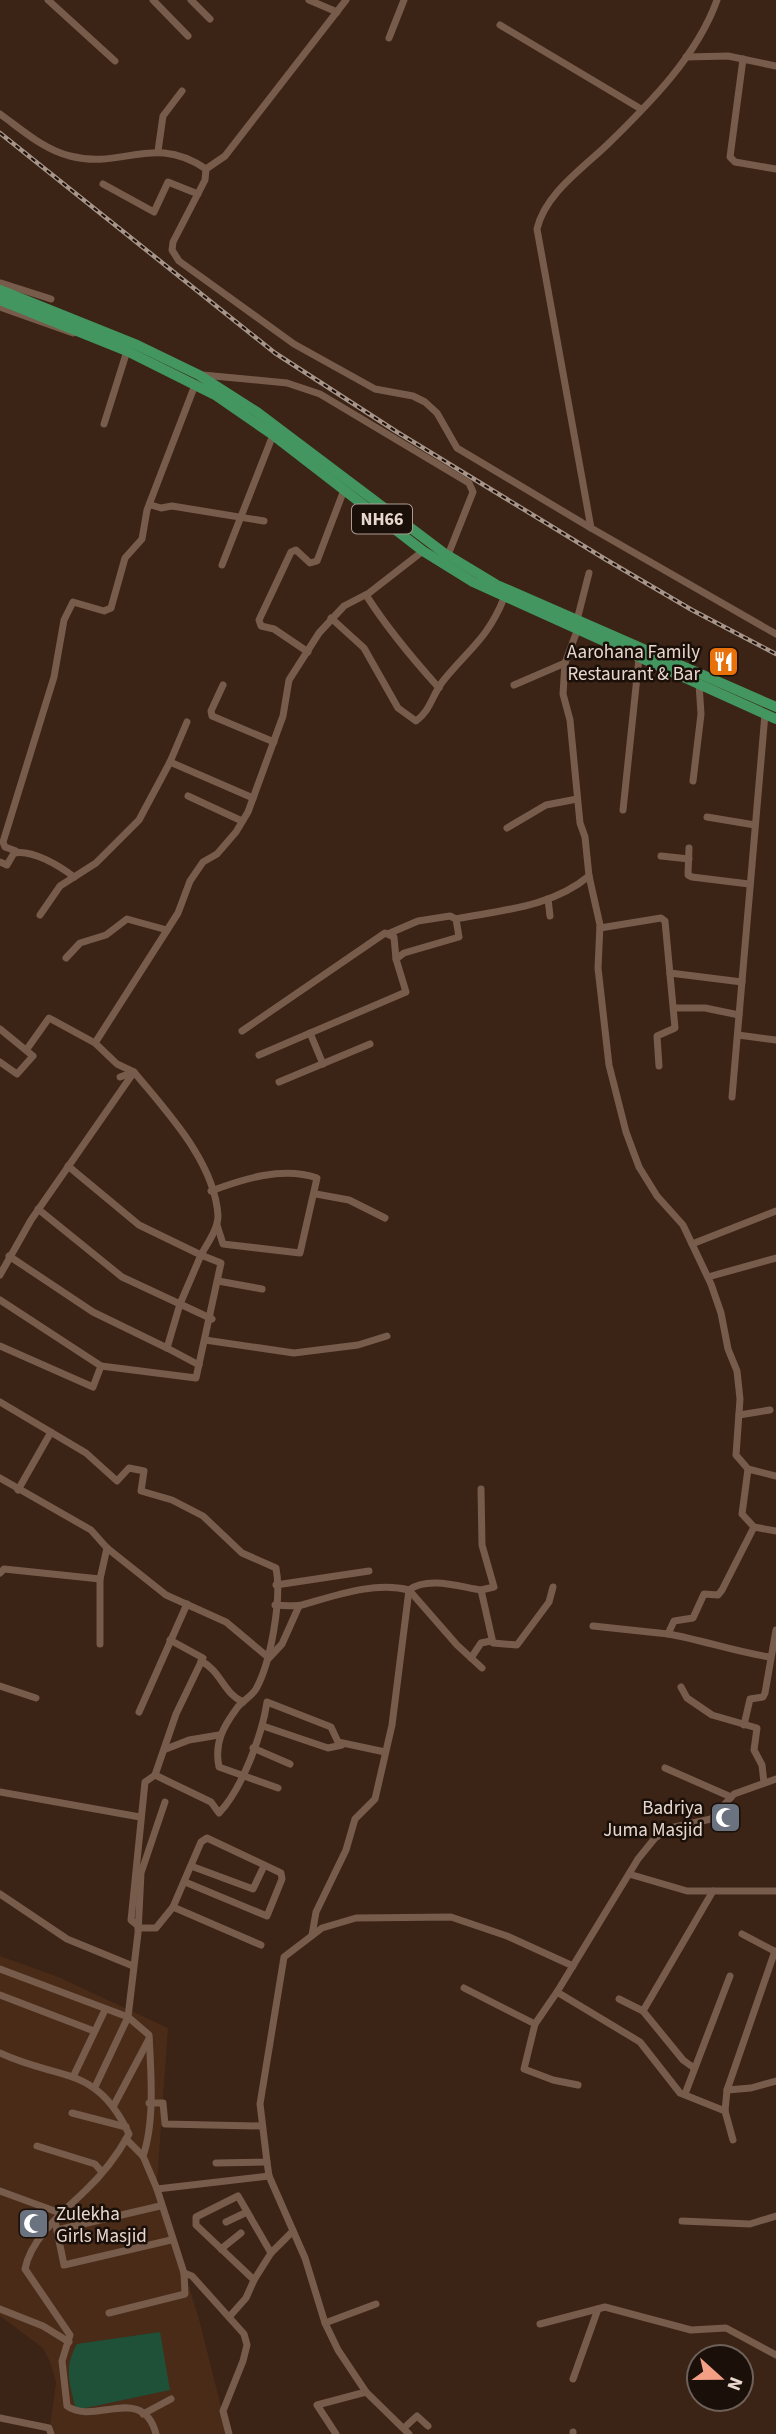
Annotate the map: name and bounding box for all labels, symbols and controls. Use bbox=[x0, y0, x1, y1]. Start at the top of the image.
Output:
road number: NH66 bbox=[352, 504, 412, 534]
place label: Aarohana Family Restaurant & Bar bbox=[567, 639, 700, 688]
restaurant icon: Aarohana Family Restaurant & Bar bbox=[706, 645, 740, 679]
place label: Badriya Juma Masjid bbox=[603, 1795, 703, 1844]
mosque icon: Badriya Juma Masjid bbox=[709, 1801, 743, 1835]
place label: Zulekha Girls Masjid bbox=[56, 2201, 147, 2250]
mosque icon: Zulekha Girls Masjid bbox=[16, 2207, 50, 2241]
north arrow bbox=[685, 2343, 755, 2413]
text: N bbox=[720, 2373, 749, 2394]

